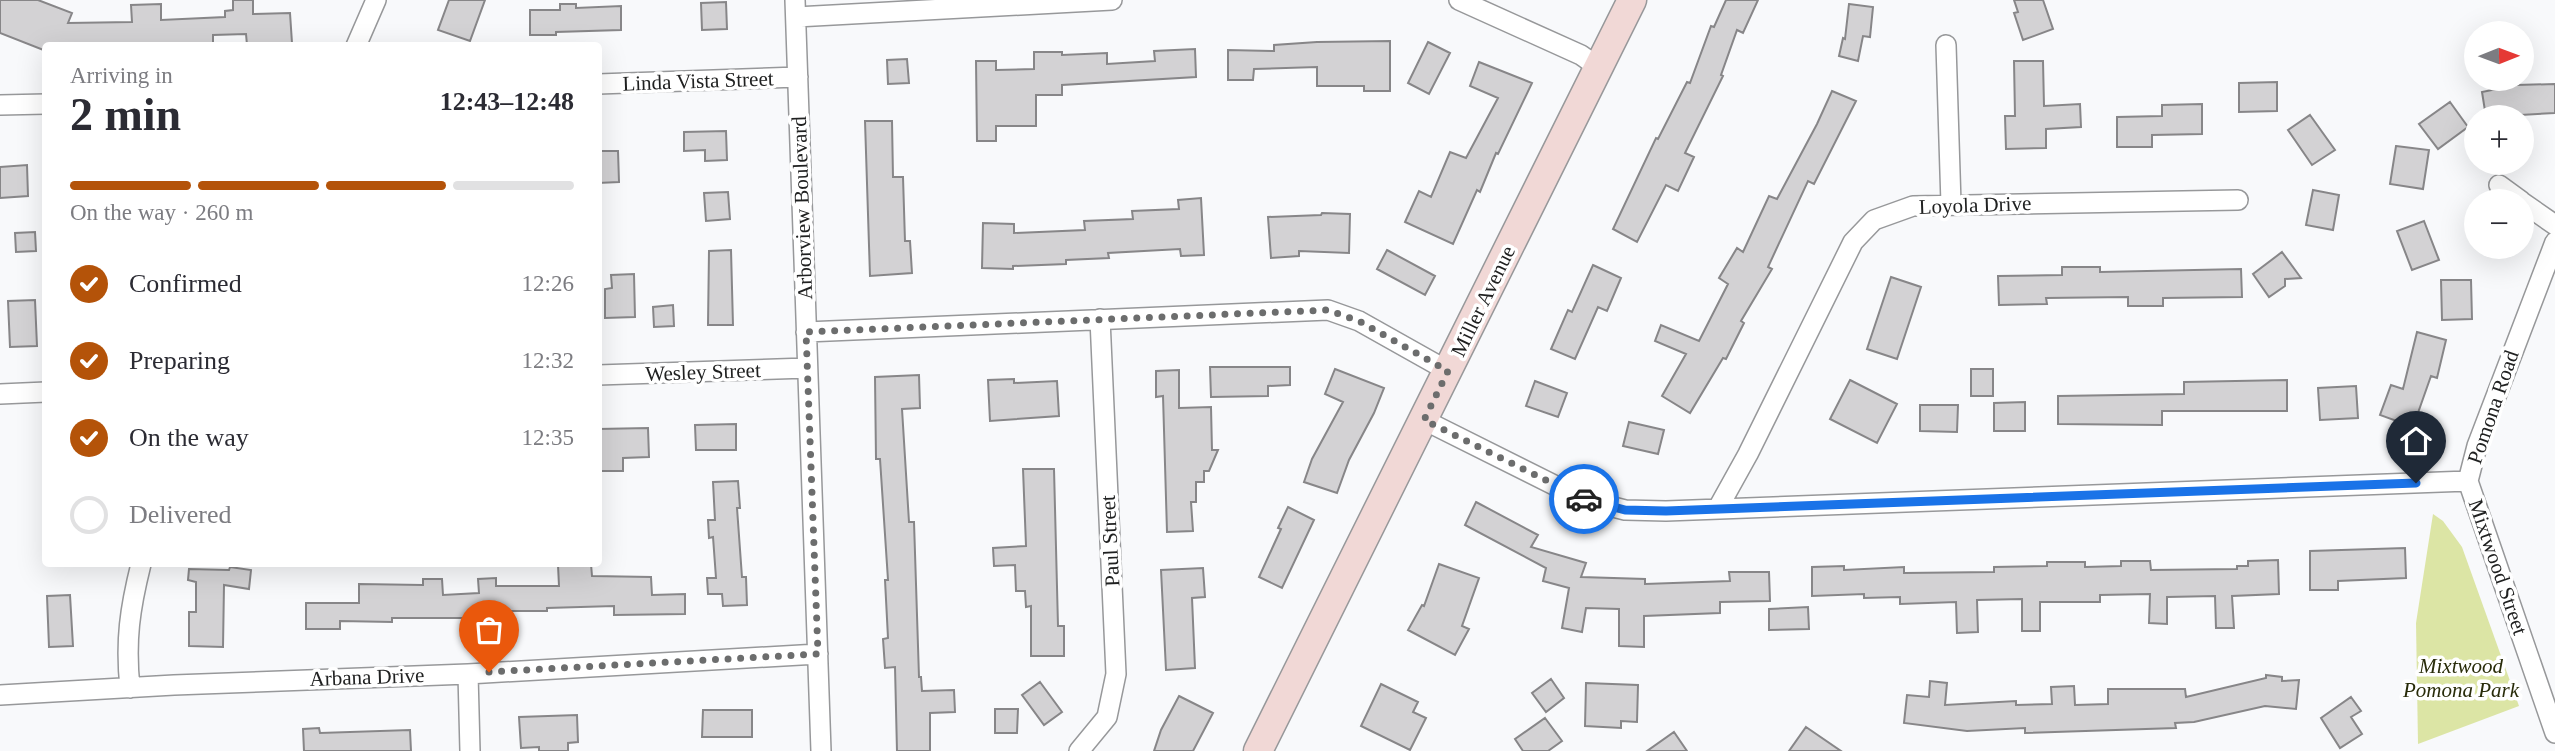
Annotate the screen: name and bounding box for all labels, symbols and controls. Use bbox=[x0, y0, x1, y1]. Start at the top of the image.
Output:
north arrow bbox=[2464, 21, 2534, 91]
map controls bbox=[2464, 21, 2534, 259]
text: Arriving in bbox=[70, 63, 173, 88]
street label: Linda Vista Street bbox=[622, 66, 774, 96]
text: 12:43–12:48 bbox=[440, 87, 574, 116]
text: 2 min bbox=[70, 89, 181, 140]
button: + bbox=[2464, 105, 2534, 175]
street label: Arborview Boulevard bbox=[787, 115, 817, 300]
button: − bbox=[2464, 189, 2534, 259]
street label: Loyola Drive bbox=[1918, 191, 2032, 219]
text: On the way · 260 m bbox=[70, 200, 253, 225]
street label: Miller Avenue bbox=[1446, 242, 1520, 360]
icon: check bbox=[70, 265, 108, 303]
text: Confirmed bbox=[129, 269, 242, 298]
text: 12:26 bbox=[522, 271, 574, 296]
icon: check bbox=[70, 342, 108, 380]
text: Preparing bbox=[129, 346, 230, 375]
street label: Pomona Road bbox=[2462, 347, 2524, 467]
text: 12:32 bbox=[522, 348, 574, 373]
street label: Wesley Street bbox=[645, 358, 761, 386]
pin bbox=[2386, 411, 2446, 483]
icon: check bbox=[70, 419, 108, 457]
icon: home bbox=[2397, 422, 2435, 460]
text: On the way bbox=[129, 423, 249, 452]
text: 12:35 bbox=[522, 425, 574, 450]
courier bbox=[1549, 464, 1619, 534]
icon: car bbox=[1565, 480, 1603, 518]
street label: Paul Street bbox=[1096, 494, 1124, 587]
street label: Mixtwood Street bbox=[2464, 496, 2532, 638]
text: Delivered bbox=[129, 500, 232, 529]
pin bbox=[459, 600, 519, 672]
icon: bag bbox=[470, 611, 508, 649]
park label: Mixtwood Pomona Park bbox=[2402, 654, 2520, 702]
street label: Arbana Drive bbox=[309, 663, 425, 691]

